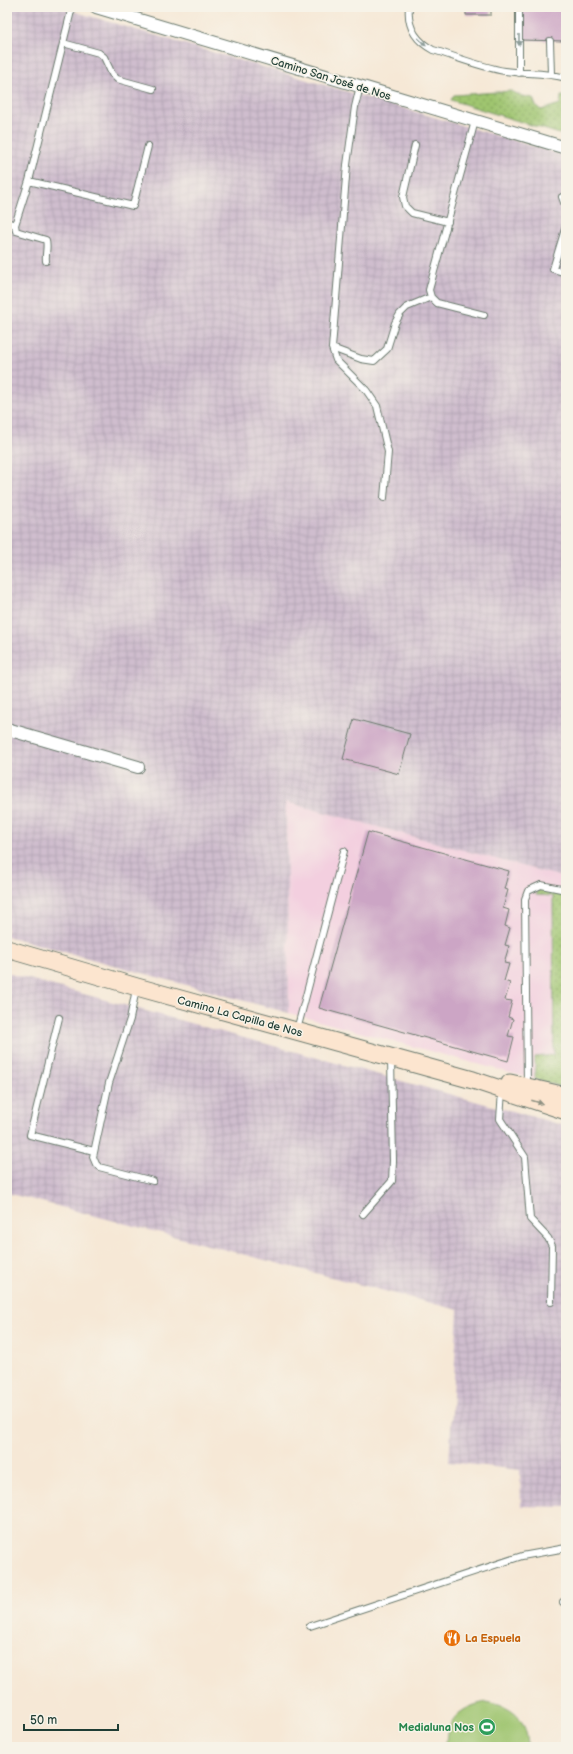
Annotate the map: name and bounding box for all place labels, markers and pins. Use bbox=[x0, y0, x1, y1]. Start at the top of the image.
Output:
restaurant icon: La Espuela bbox=[442, 1628, 462, 1648]
place label: La Espuela bbox=[465, 1632, 521, 1645]
sports icon: Medialuna Nos bbox=[477, 1717, 497, 1737]
place label: Medialuna Nos bbox=[398, 1721, 475, 1734]

